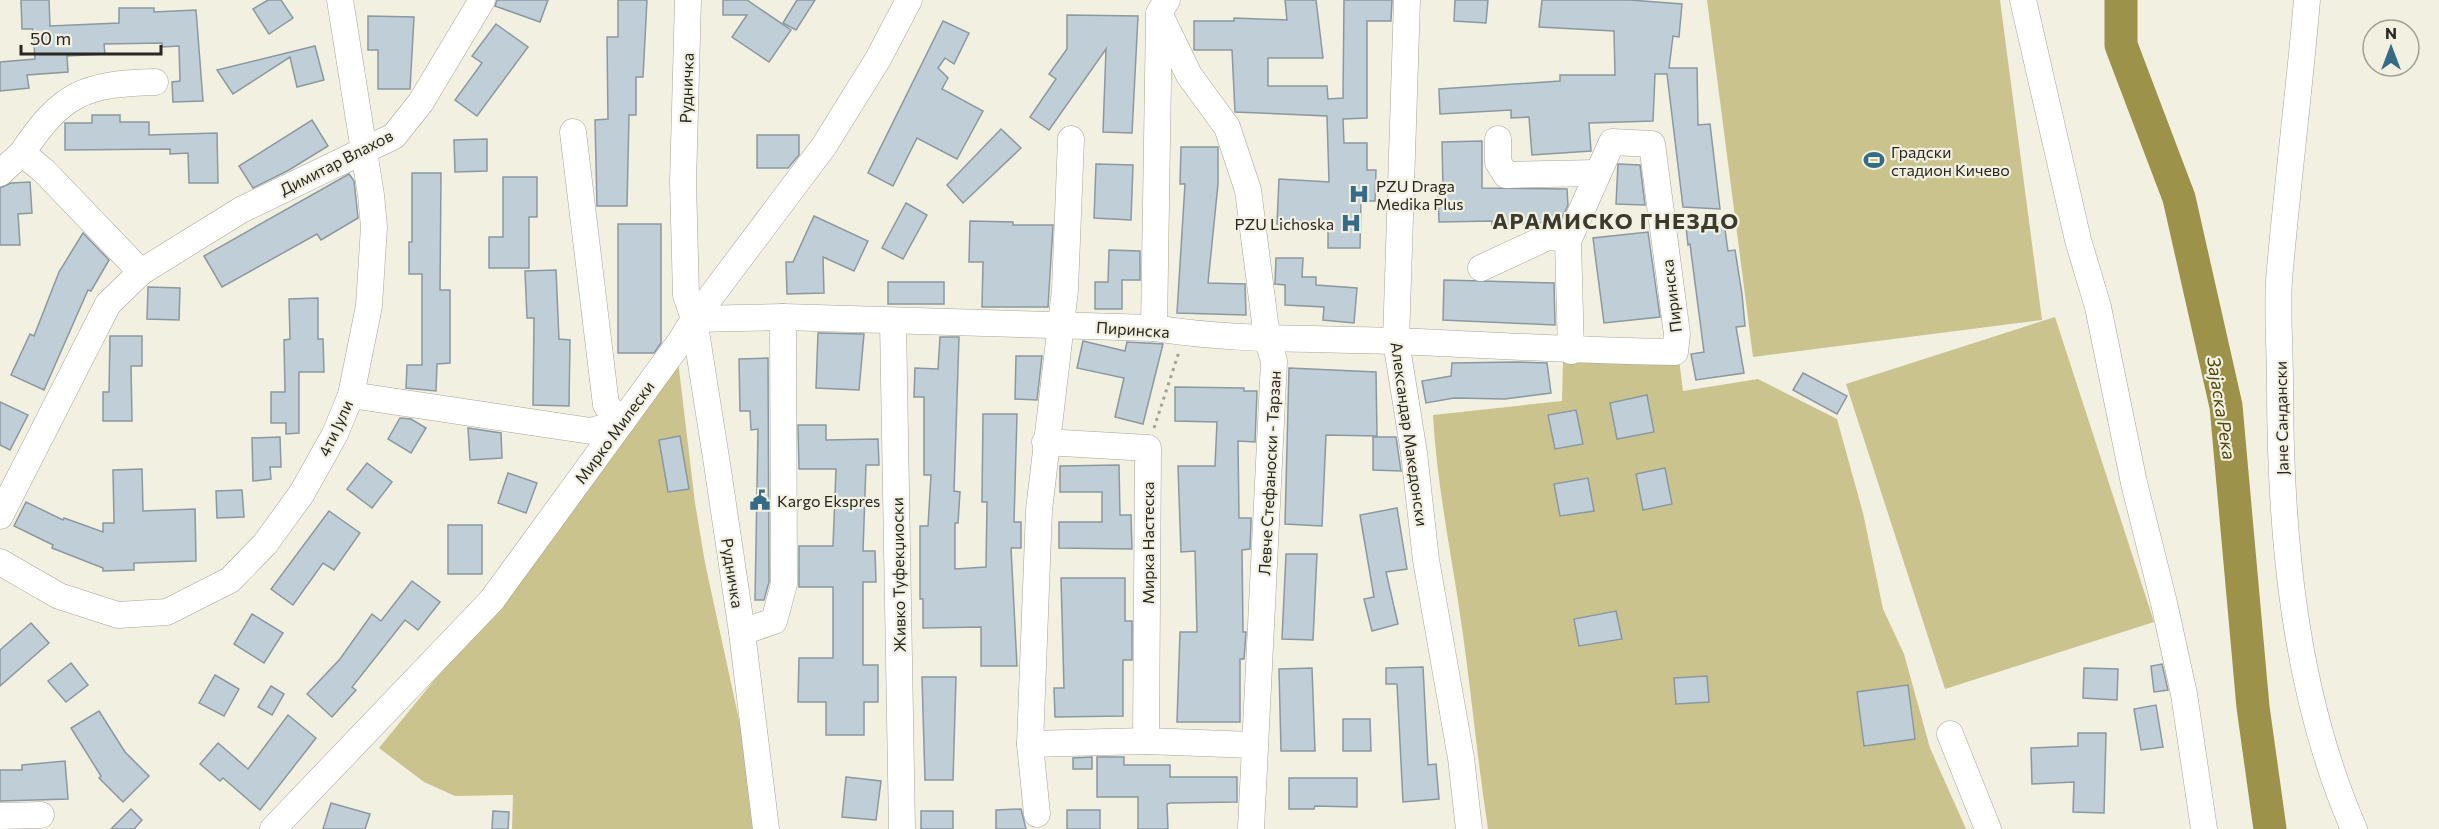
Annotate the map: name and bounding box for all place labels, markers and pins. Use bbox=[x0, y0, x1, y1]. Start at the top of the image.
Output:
place label: Градски стадион Кичево bbox=[1891, 142, 2010, 179]
sports icon: Градски стадион Кичево bbox=[1862, 148, 1886, 172]
place label: PZU Draga Medika Plus bbox=[1376, 176, 1464, 213]
hospital icon: PZU Draga Medika Plus bbox=[1347, 182, 1371, 206]
hospital icon: PZU Lichoska bbox=[1339, 211, 1363, 235]
place label: PZU Lichoska bbox=[1234, 214, 1334, 233]
public building icon: Kargo Ekspres bbox=[748, 488, 772, 512]
place label: Kargo Ekspres bbox=[777, 491, 880, 510]

